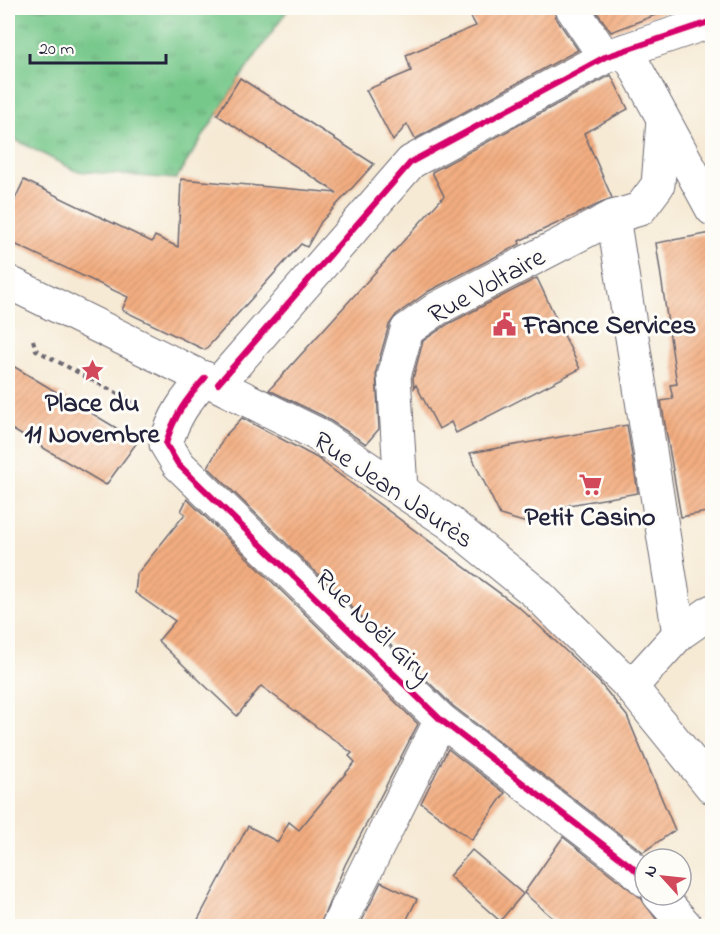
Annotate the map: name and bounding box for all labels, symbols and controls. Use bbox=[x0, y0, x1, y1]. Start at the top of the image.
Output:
scale bar bbox=[30, 27, 166, 65]
text: 20 m bbox=[39, 37, 74, 63]
street label: Rue Voltaire bbox=[422, 239, 554, 335]
place label: France Services bbox=[521, 307, 696, 346]
public building icon: France Services bbox=[492, 311, 518, 337]
place icon: Place du 11 Novembre bbox=[79, 357, 105, 383]
place label: Place du 11 Novembre bbox=[24, 385, 160, 455]
street label: Rue Jean Jaurès bbox=[304, 423, 481, 559]
supermarket icon: Petit Casino bbox=[577, 471, 603, 497]
place label: Petit Casino bbox=[524, 499, 656, 538]
street label: Rue Noël Giry bbox=[305, 561, 440, 693]
north arrow bbox=[633, 847, 693, 907]
text: N bbox=[638, 861, 665, 881]

